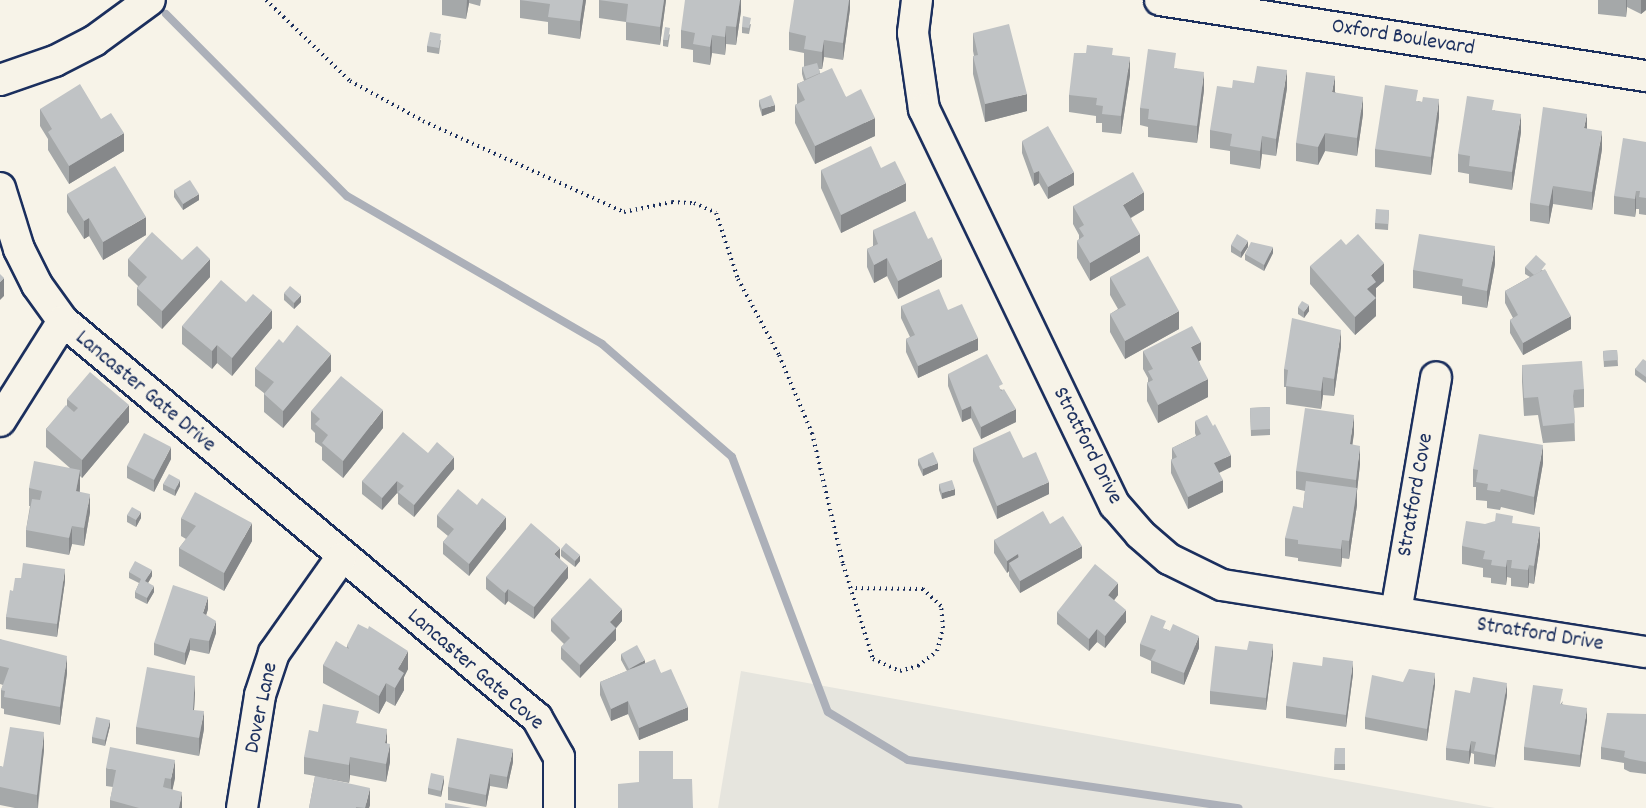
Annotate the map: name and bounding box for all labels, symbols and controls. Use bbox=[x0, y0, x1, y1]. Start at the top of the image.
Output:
street label: Oxford Boulevard bbox=[1330, 14, 1476, 62]
street label: Lancaster Gate Drive bbox=[69, 325, 221, 459]
street label: Stratford Drive bbox=[1046, 383, 1128, 509]
street label: Stratford Cove bbox=[1392, 431, 1440, 559]
street label: Lancaster Gate Cove bbox=[401, 603, 549, 737]
street label: Stratford Drive bbox=[1475, 612, 1605, 658]
street label: Dover Lane bbox=[239, 660, 285, 756]

